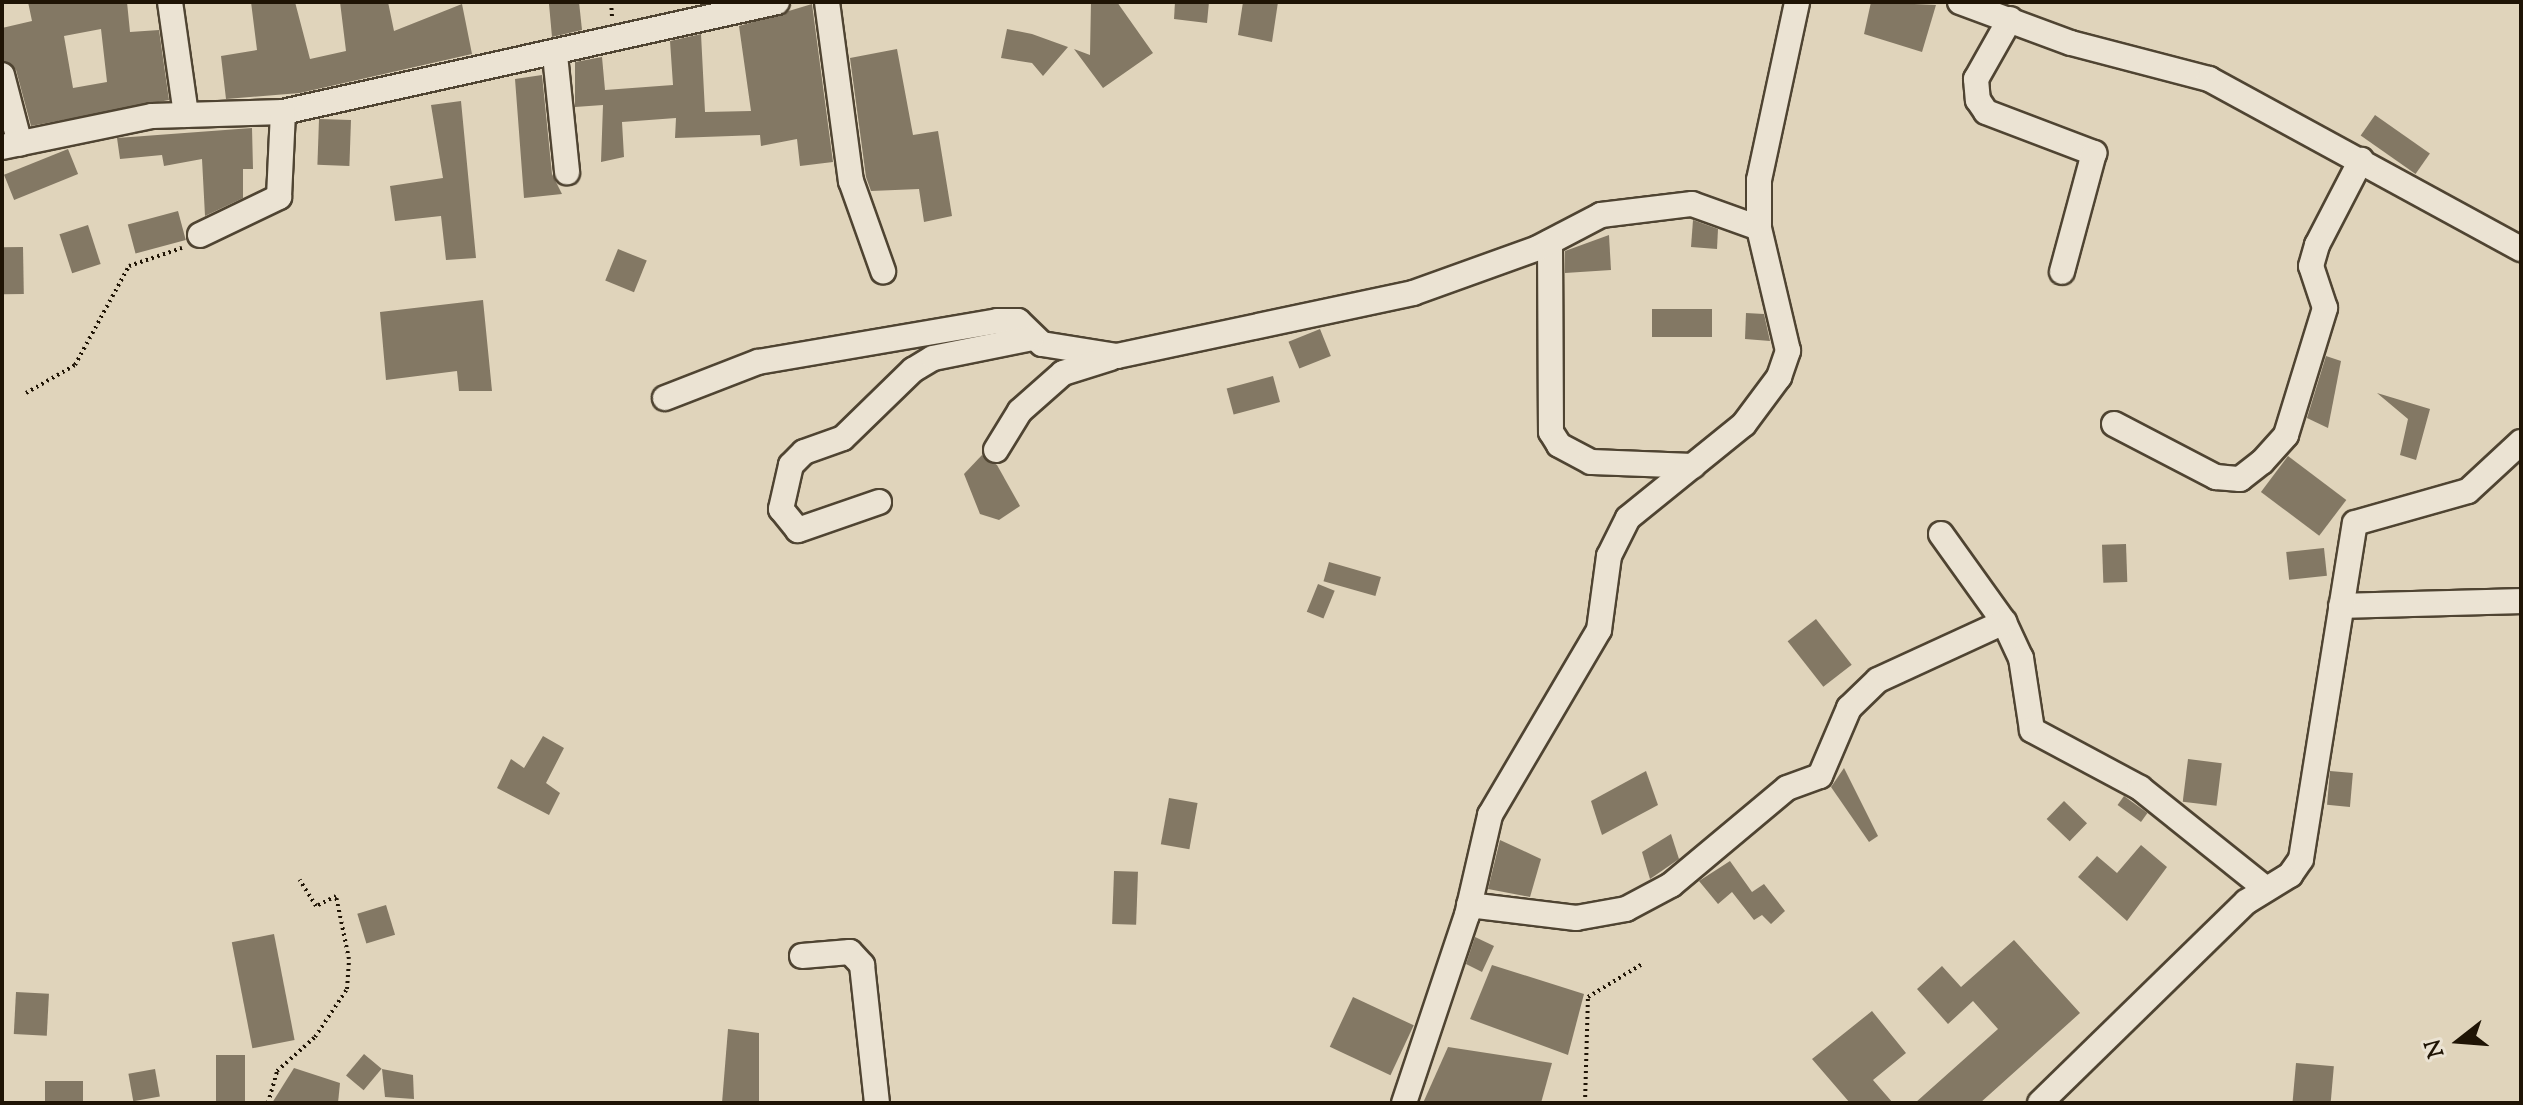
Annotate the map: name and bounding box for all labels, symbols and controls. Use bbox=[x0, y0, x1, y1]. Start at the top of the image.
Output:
north arrow bbox=[2419, 1001, 2499, 1081]
text: N bbox=[2418, 1035, 2454, 1061]

